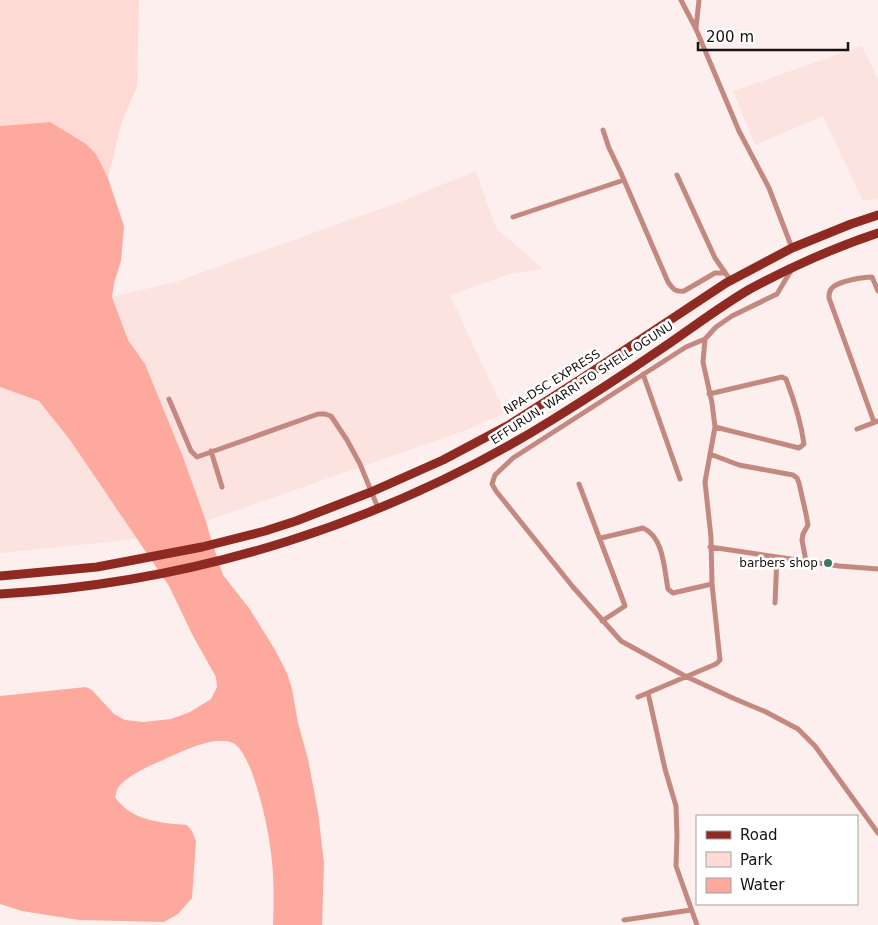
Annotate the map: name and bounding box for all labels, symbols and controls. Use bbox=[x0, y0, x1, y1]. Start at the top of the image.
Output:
scale bar bbox=[698, 20, 848, 52]
text: 200 m bbox=[706, 28, 754, 46]
street label: EFFURUN, WARRI TO SHELL OGUNU bbox=[488, 319, 676, 447]
street label: NPA-DSC EXPRESS bbox=[501, 347, 603, 417]
place label: barbers shop bbox=[739, 556, 818, 570]
marker: barbers shop bbox=[822, 557, 834, 569]
legend bbox=[696, 815, 858, 905]
text: Road bbox=[740, 826, 778, 844]
text: Park bbox=[740, 851, 773, 869]
text: Water bbox=[740, 876, 785, 894]

